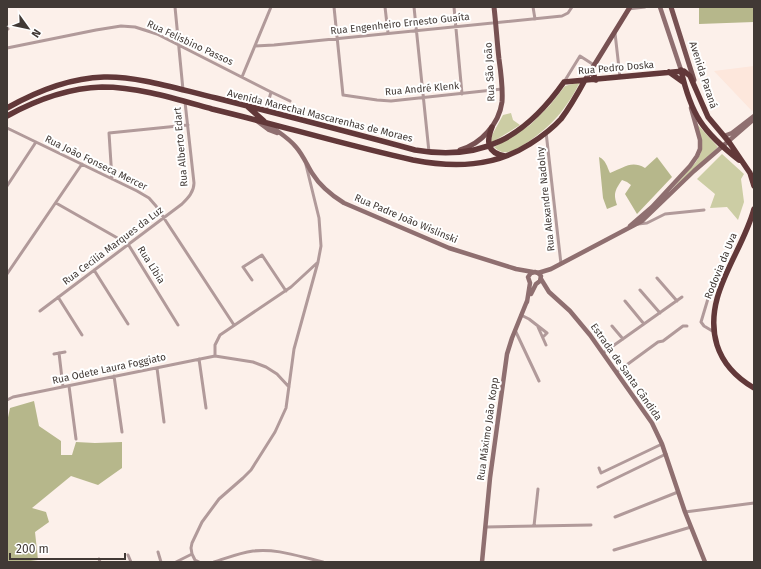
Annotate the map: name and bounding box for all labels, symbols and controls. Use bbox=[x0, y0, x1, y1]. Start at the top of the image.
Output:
north arrow bbox=[8, 8, 48, 48]
street label: Rua Engenheiro Ernesto Guaíta bbox=[330, 10, 470, 37]
street label: Rua Felisbino Passos bbox=[145, 18, 235, 68]
text: N bbox=[29, 27, 43, 40]
street label: Avenida Paraná bbox=[687, 40, 719, 110]
street label: Rua São João bbox=[482, 42, 498, 102]
street label: Rua Pedro Doska bbox=[577, 59, 655, 77]
street label: Rua André Klenk bbox=[384, 80, 460, 98]
street label: Avenida Marechal Mascarenhas de Moraes bbox=[226, 87, 414, 145]
street label: Rua Alberto Edart bbox=[172, 106, 190, 187]
street label: Rua João Fonseca Mercer bbox=[43, 133, 149, 193]
street label: Rua Alexandre Nadolny bbox=[535, 146, 557, 252]
street label: Rua Padre João Wislinski bbox=[353, 192, 460, 246]
street label: Rua Cecília Marques da Luz bbox=[60, 203, 166, 288]
street label: Rodovia da Uva bbox=[702, 231, 740, 301]
street label: Rua Líbia bbox=[135, 243, 168, 286]
street label: Estrada de Santa Cândida bbox=[588, 321, 664, 423]
street label: Rua Odete Laura Foggiato bbox=[51, 351, 167, 387]
street label: Rua Máximo João Kopp bbox=[475, 377, 501, 481]
scale bar bbox=[10, 535, 125, 561]
text: 200 m bbox=[16, 542, 49, 556]

